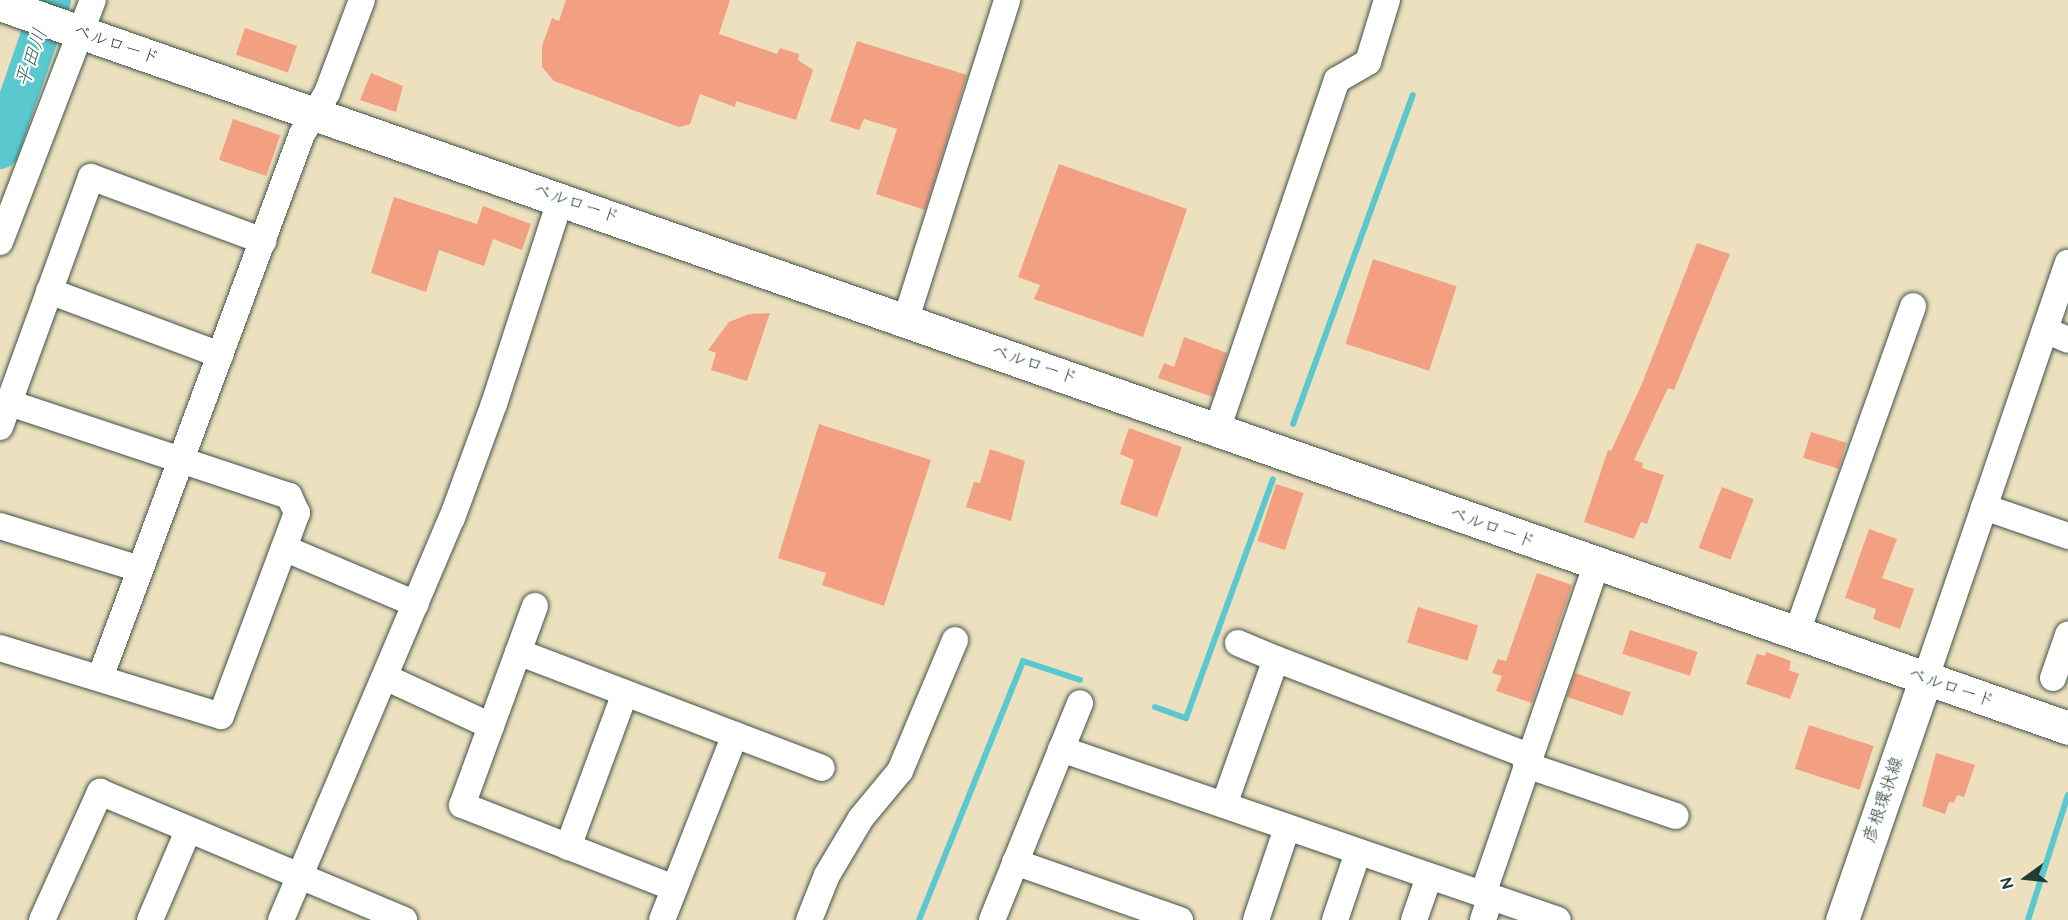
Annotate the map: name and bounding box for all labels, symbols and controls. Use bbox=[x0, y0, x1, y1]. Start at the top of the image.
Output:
street label: ベルロード bbox=[70, 20, 162, 70]
water label: 平田川 bbox=[11, 26, 53, 90]
street label: ベルロード bbox=[530, 179, 622, 229]
street label: ベルロード bbox=[988, 340, 1080, 390]
street label: ベルロード bbox=[1446, 502, 1538, 554]
street label: ベルロード bbox=[1905, 663, 1997, 713]
street label: 彦根環状線 bbox=[1859, 754, 1909, 846]
north arrow bbox=[1996, 848, 2056, 908]
text: N bbox=[1997, 875, 2019, 891]

